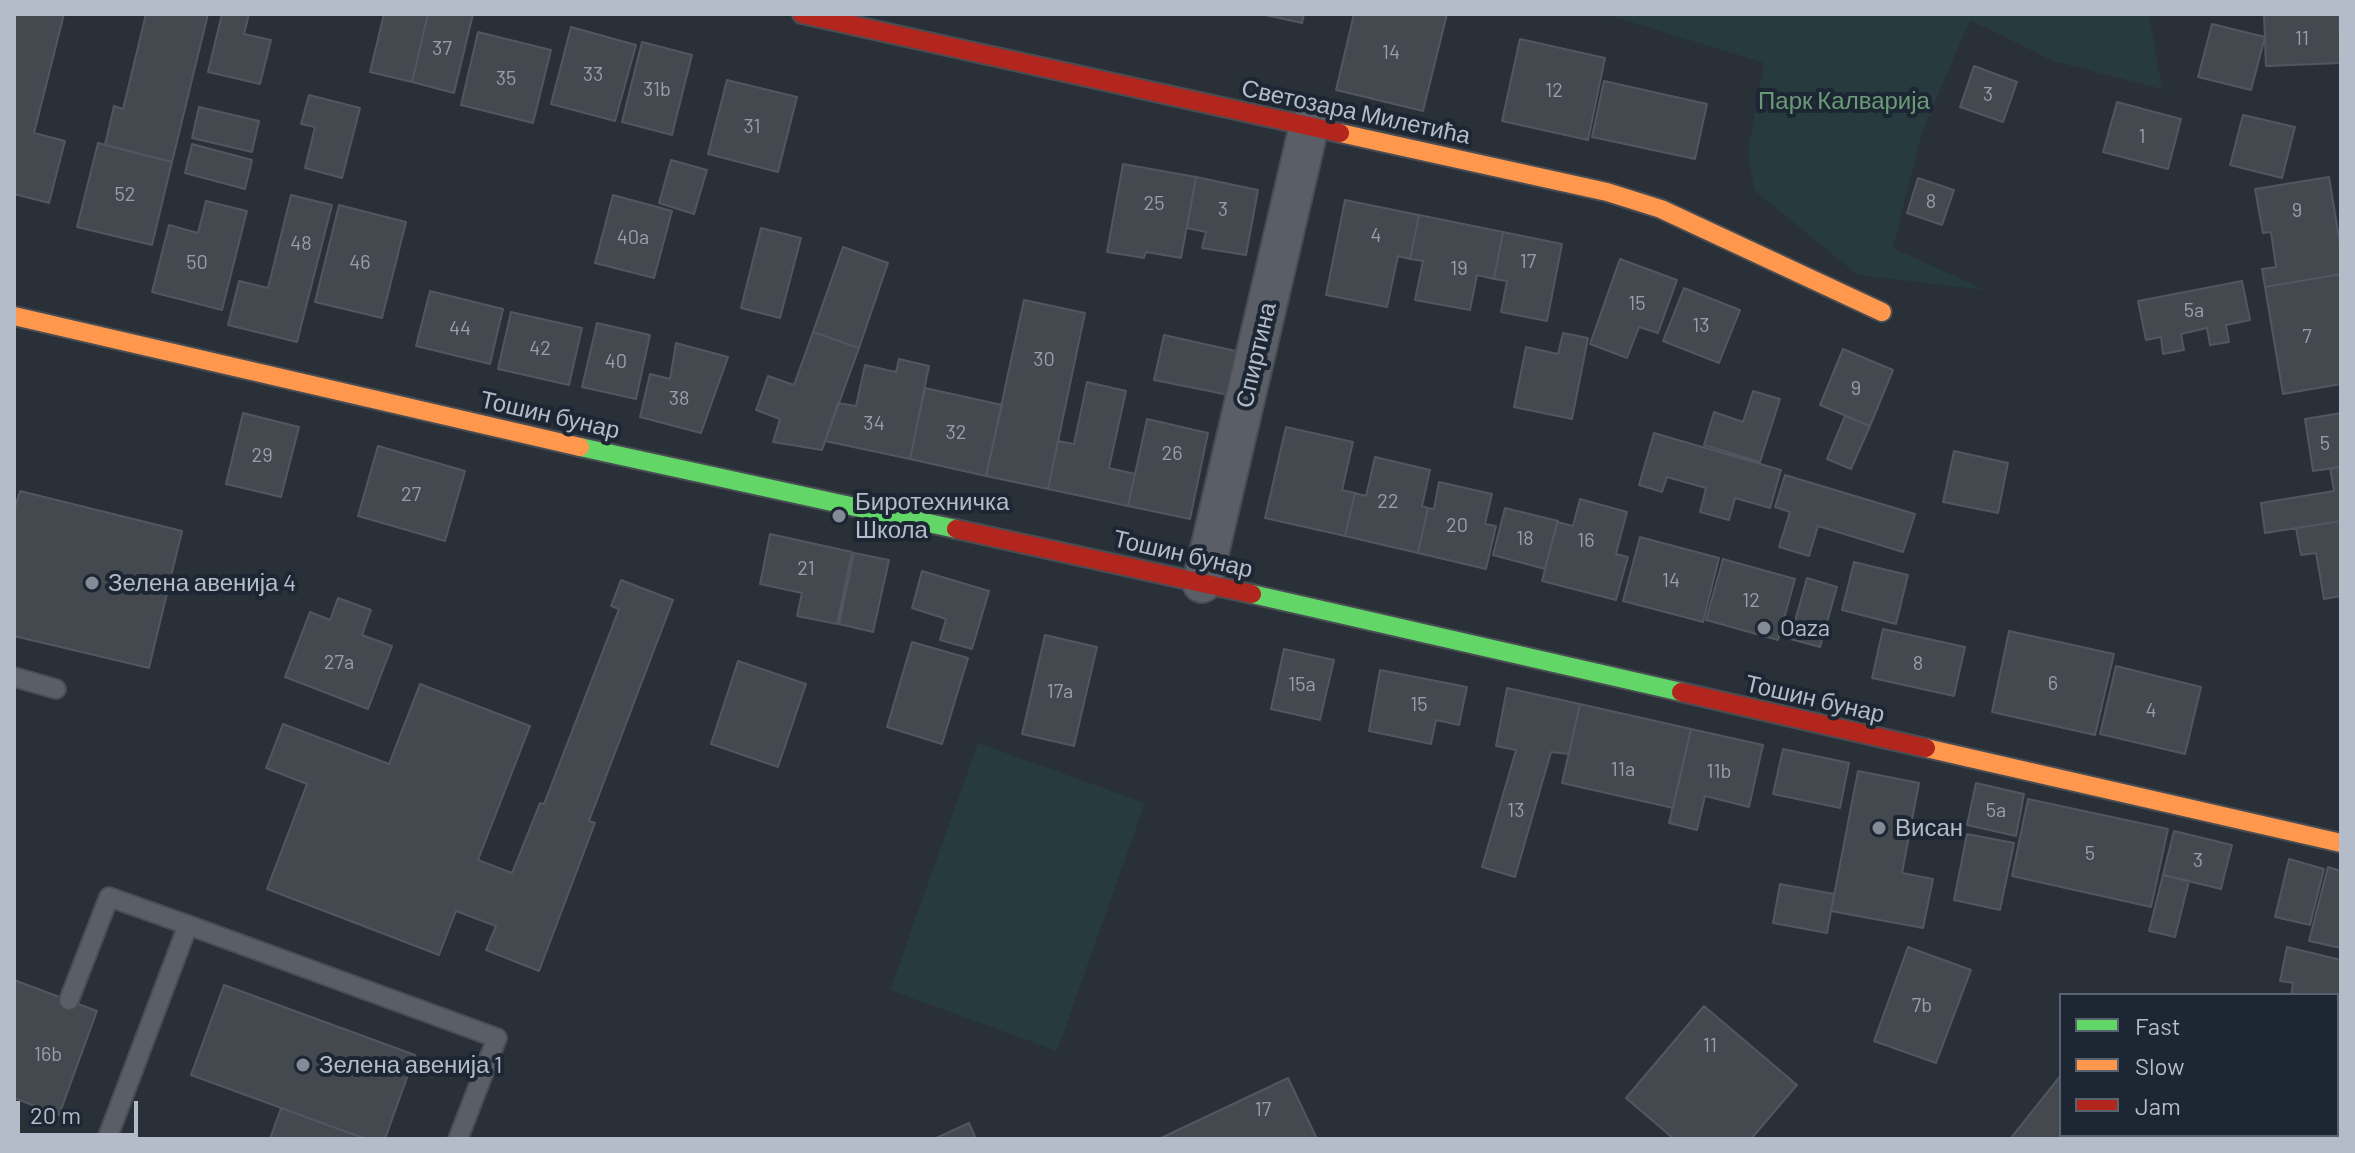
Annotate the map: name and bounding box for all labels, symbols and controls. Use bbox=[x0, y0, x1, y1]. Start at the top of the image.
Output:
house number: 11 bbox=[2295, 26, 2309, 50]
house number: 37 bbox=[432, 36, 452, 60]
house number: 14 bbox=[1382, 40, 1400, 64]
house number: 33 bbox=[583, 62, 603, 86]
house number: 35 bbox=[496, 66, 516, 90]
street label: Светозара Милетића bbox=[1239, 74, 1473, 150]
house number: 31b bbox=[643, 77, 671, 101]
house number: 12 bbox=[1545, 78, 1563, 102]
house number: 3 bbox=[1983, 82, 1993, 106]
park label: Парк Калварија bbox=[1758, 87, 1930, 115]
house number: 31 bbox=[743, 114, 761, 138]
house number: 1 bbox=[2139, 124, 2145, 148]
house number: 52 bbox=[115, 182, 135, 206]
house number: 8 bbox=[1926, 189, 1936, 213]
house number: 25 bbox=[1144, 191, 1164, 215]
house number: 3 bbox=[1218, 197, 1228, 221]
house number: 9 bbox=[2292, 198, 2302, 222]
house number: 4 bbox=[1370, 223, 1382, 247]
house number: 40a bbox=[617, 225, 649, 249]
house number: 48 bbox=[290, 231, 312, 255]
house number: 17 bbox=[1520, 249, 1536, 273]
house number: 50 bbox=[186, 250, 208, 274]
house number: 46 bbox=[349, 250, 371, 274]
house number: 19 bbox=[1450, 256, 1468, 280]
house number: 15 bbox=[1628, 291, 1646, 315]
house number: 5a bbox=[2184, 298, 2204, 322]
street label: Спиртина bbox=[1230, 299, 1282, 411]
house number: 13 bbox=[1692, 313, 1710, 337]
house number: 44 bbox=[449, 316, 471, 340]
house number: 7 bbox=[2302, 324, 2312, 348]
house number: 42 bbox=[529, 336, 551, 360]
house number: 30 bbox=[1033, 347, 1055, 371]
house number: 40 bbox=[605, 349, 627, 373]
house number: 9 bbox=[1851, 376, 1861, 400]
street label: Тошин бунар bbox=[478, 385, 622, 445]
house number: 38 bbox=[669, 386, 689, 410]
house number: 34 bbox=[863, 411, 885, 435]
house number: 32 bbox=[945, 420, 967, 444]
house number: 5 bbox=[2320, 431, 2330, 455]
house number: 26 bbox=[1161, 441, 1183, 465]
house number: 29 bbox=[251, 443, 273, 467]
house number: 27 bbox=[401, 482, 421, 506]
place label: Биротехничка Школа bbox=[855, 488, 1009, 544]
house number: 22 bbox=[1377, 489, 1399, 513]
marker: Биротехничка Школа bbox=[830, 507, 848, 525]
house number: 20 bbox=[1446, 513, 1468, 537]
street label: Тошин бунар bbox=[1111, 524, 1255, 584]
house number: 18 bbox=[1516, 526, 1534, 550]
house number: 16 bbox=[1577, 528, 1595, 552]
house number: 21 bbox=[797, 556, 815, 580]
house number: 14 bbox=[1662, 568, 1680, 592]
place label: Зелена авенија 4 bbox=[108, 569, 296, 597]
marker: Зелена авенија 4 bbox=[83, 574, 101, 592]
house number: 12 bbox=[1742, 588, 1760, 612]
place label: Oaza bbox=[1780, 614, 1830, 642]
marker: Oaza bbox=[1755, 619, 1773, 637]
house number: 27a bbox=[324, 650, 354, 674]
house number: 8 bbox=[1913, 651, 1923, 675]
street label: Тошин бунар bbox=[1743, 669, 1887, 729]
house number: 6 bbox=[2048, 671, 2058, 695]
house number: 15a bbox=[1288, 672, 1316, 696]
house number: 17a bbox=[1047, 679, 1073, 703]
house number: 15 bbox=[1410, 692, 1428, 716]
house number: 4 bbox=[2145, 698, 2157, 722]
house number: 11a bbox=[1611, 757, 1635, 781]
house number: 11b bbox=[1707, 759, 1731, 783]
house number: 13 bbox=[1507, 798, 1525, 822]
house number: 5a bbox=[1986, 798, 2006, 822]
place label: Висан bbox=[1895, 814, 1963, 842]
marker: Висан bbox=[1870, 819, 1888, 837]
house number: 5 bbox=[2085, 841, 2095, 865]
house number: 3 bbox=[2193, 848, 2203, 872]
house number: 7b bbox=[1912, 993, 1932, 1017]
legend bbox=[2059, 993, 2339, 1137]
text: Fast bbox=[2135, 1011, 2180, 1040]
house number: 11 bbox=[1703, 1033, 1717, 1057]
house number: 16b bbox=[34, 1042, 62, 1066]
place label: Зелена авенија 1 bbox=[319, 1051, 503, 1079]
text: Slow bbox=[2135, 1051, 2184, 1080]
marker: Зелена авенија 1 bbox=[294, 1056, 312, 1074]
scale bar bbox=[20, 1085, 142, 1135]
text: Jam bbox=[2135, 1091, 2181, 1120]
house number: 17 bbox=[1255, 1097, 1271, 1121]
text: 20 m bbox=[30, 1100, 81, 1129]

